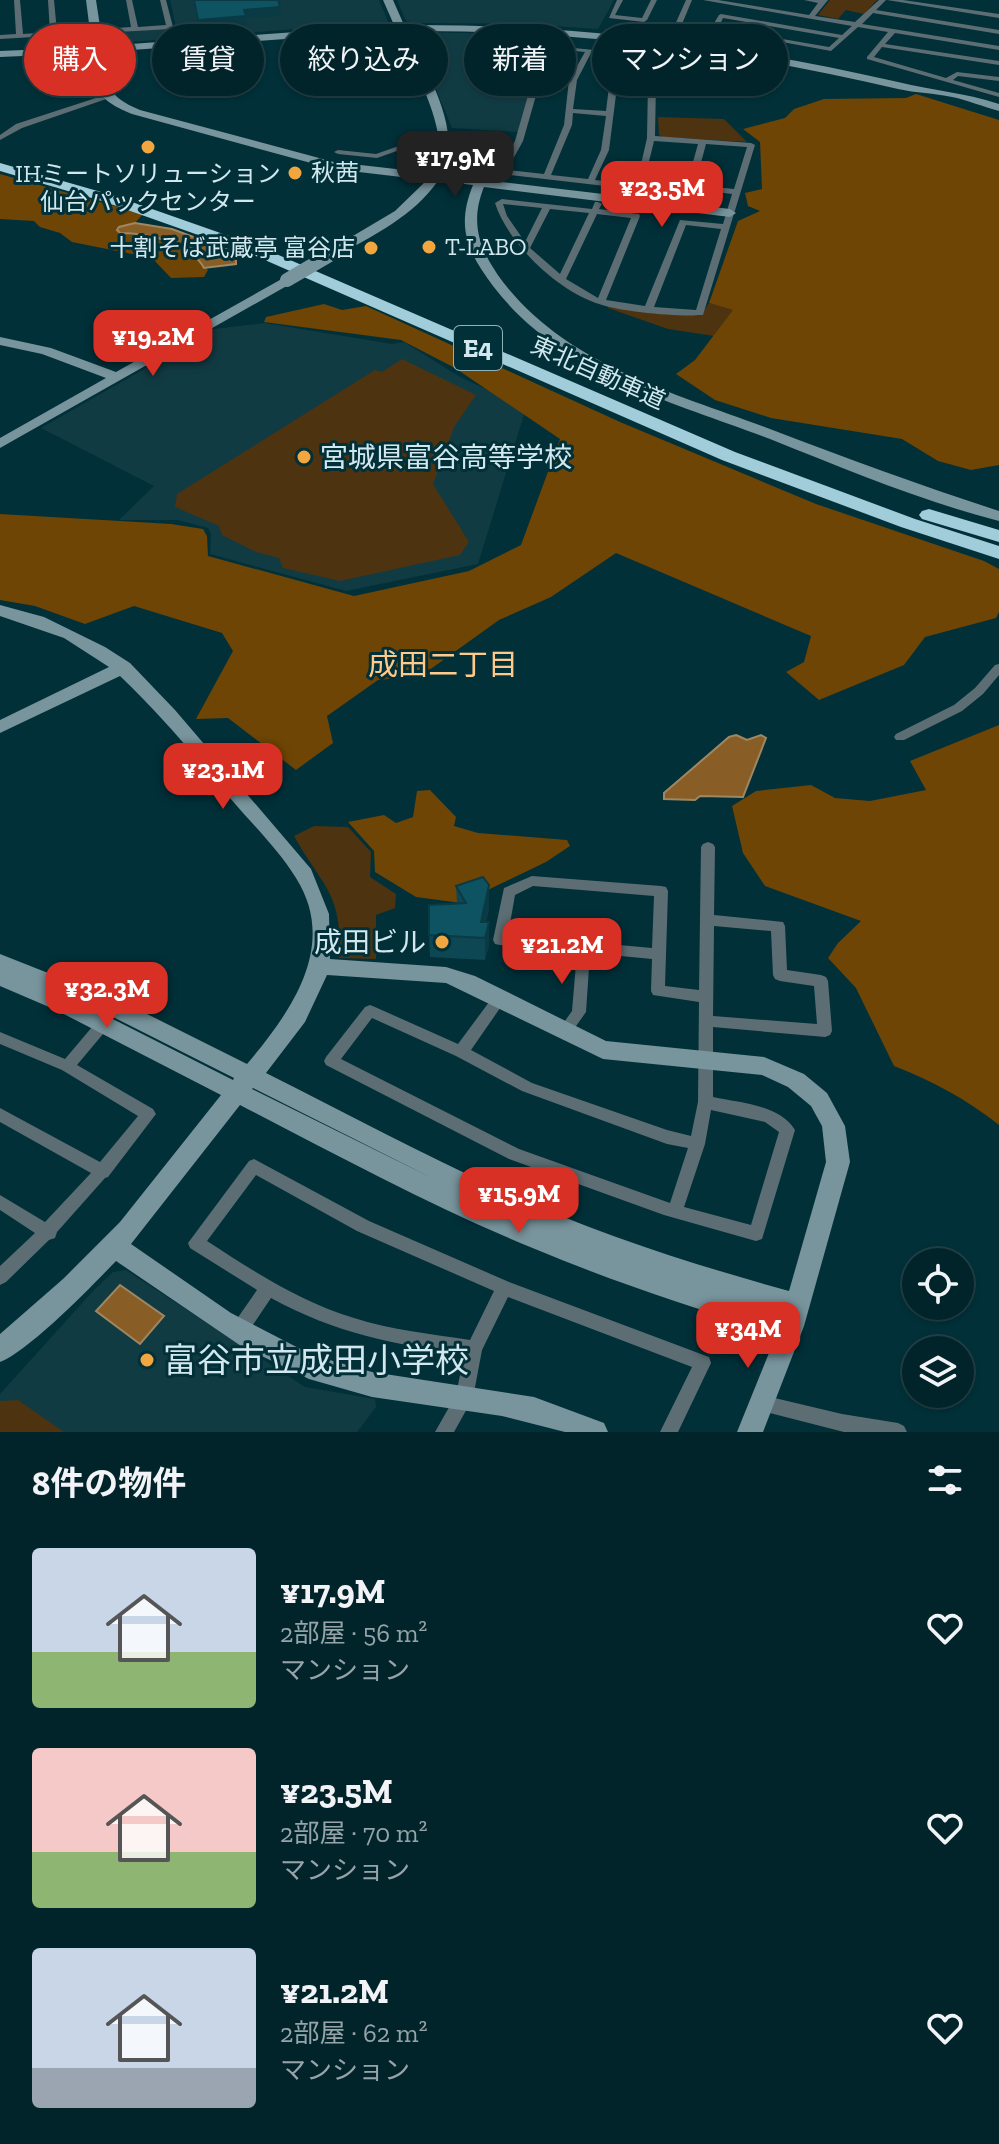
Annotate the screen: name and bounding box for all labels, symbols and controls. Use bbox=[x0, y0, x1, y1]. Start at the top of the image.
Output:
chip: 購入 bbox=[24, 24, 136, 96]
chip: 賃貸 bbox=[152, 24, 264, 96]
chip: 絞り込み bbox=[280, 24, 448, 96]
chip: 新着 bbox=[464, 24, 576, 96]
chip: マンション bbox=[592, 24, 788, 96]
pin: ¥17.9M bbox=[390, 131, 520, 199]
marker: IHミートソリューション 仙台パックセンター bbox=[139, 138, 157, 156]
text: ¥17.9M bbox=[415, 141, 495, 173]
place label: 秋茜 bbox=[311, 158, 359, 187]
place label: IHミートソリューション 仙台パックセンター bbox=[15, 159, 281, 216]
pin: ¥23.5M bbox=[597, 161, 727, 229]
marker: 秋茜 bbox=[286, 164, 304, 182]
text: ¥23.5M bbox=[619, 171, 705, 203]
place label: T-LABO bbox=[445, 232, 526, 261]
place label: 十割そば武蔵亭 富谷店 bbox=[110, 233, 355, 262]
marker: T-LABO bbox=[420, 238, 438, 256]
marker: 十割そば武蔵亭 富谷店 bbox=[362, 239, 380, 257]
pin: ¥19.2M bbox=[88, 310, 218, 378]
text: ¥19.2M bbox=[111, 320, 195, 352]
road number: E4 bbox=[454, 326, 502, 370]
street label: 東北自動車道 bbox=[527, 330, 670, 415]
place label: 宮城県富谷高等学校 bbox=[320, 441, 572, 474]
marker: 宮城県富谷高等学校 bbox=[295, 448, 313, 466]
district label: 成田二丁目 bbox=[368, 647, 518, 683]
pin: ¥23.1M bbox=[158, 743, 288, 811]
text: ¥23.1M bbox=[181, 753, 265, 785]
pin: ¥21.2M bbox=[497, 918, 627, 986]
place label: 成田ビル bbox=[314, 926, 426, 959]
text: ¥21.2M bbox=[520, 928, 604, 960]
marker: 成田ビル bbox=[433, 933, 451, 951]
pin: ¥32.3M bbox=[42, 962, 172, 1030]
text: ¥32.3M bbox=[64, 972, 150, 1004]
pin: ¥15.9M bbox=[454, 1167, 584, 1235]
text: ¥15.9M bbox=[478, 1177, 560, 1209]
map controls bbox=[902, 1248, 974, 1408]
button: locate bbox=[902, 1248, 974, 1320]
pin: ¥34M bbox=[701, 1302, 795, 1370]
text: ¥34M bbox=[714, 1312, 782, 1344]
button: layers bbox=[902, 1336, 974, 1408]
place label: 富谷市立成田小学校 bbox=[163, 1340, 469, 1381]
marker: 富谷市立成田小学校 bbox=[138, 1351, 156, 1369]
icon: filters bbox=[923, 1458, 967, 1502]
text: 8件の物件 bbox=[32, 1463, 186, 1504]
text: ¥17.9M bbox=[280, 1571, 385, 1612]
icon: home bbox=[96, 1580, 192, 1676]
icon: heart bbox=[923, 1606, 967, 1650]
text: 2部屋 · 56 m² bbox=[280, 1617, 427, 1649]
text: マンション bbox=[280, 1654, 410, 1686]
text: ¥23.5M bbox=[280, 1771, 393, 1812]
icon: home bbox=[96, 1780, 192, 1876]
icon: heart bbox=[923, 1806, 967, 1850]
text: 2部屋 · 70 m² bbox=[280, 1817, 427, 1849]
text: マンション bbox=[280, 1854, 410, 1886]
text: ¥21.2M bbox=[280, 1971, 389, 2012]
icon: home bbox=[96, 1980, 192, 2076]
icon: heart bbox=[923, 2006, 967, 2050]
text: 2部屋 · 62 m² bbox=[280, 2017, 427, 2049]
text: マンション bbox=[280, 2054, 410, 2086]

